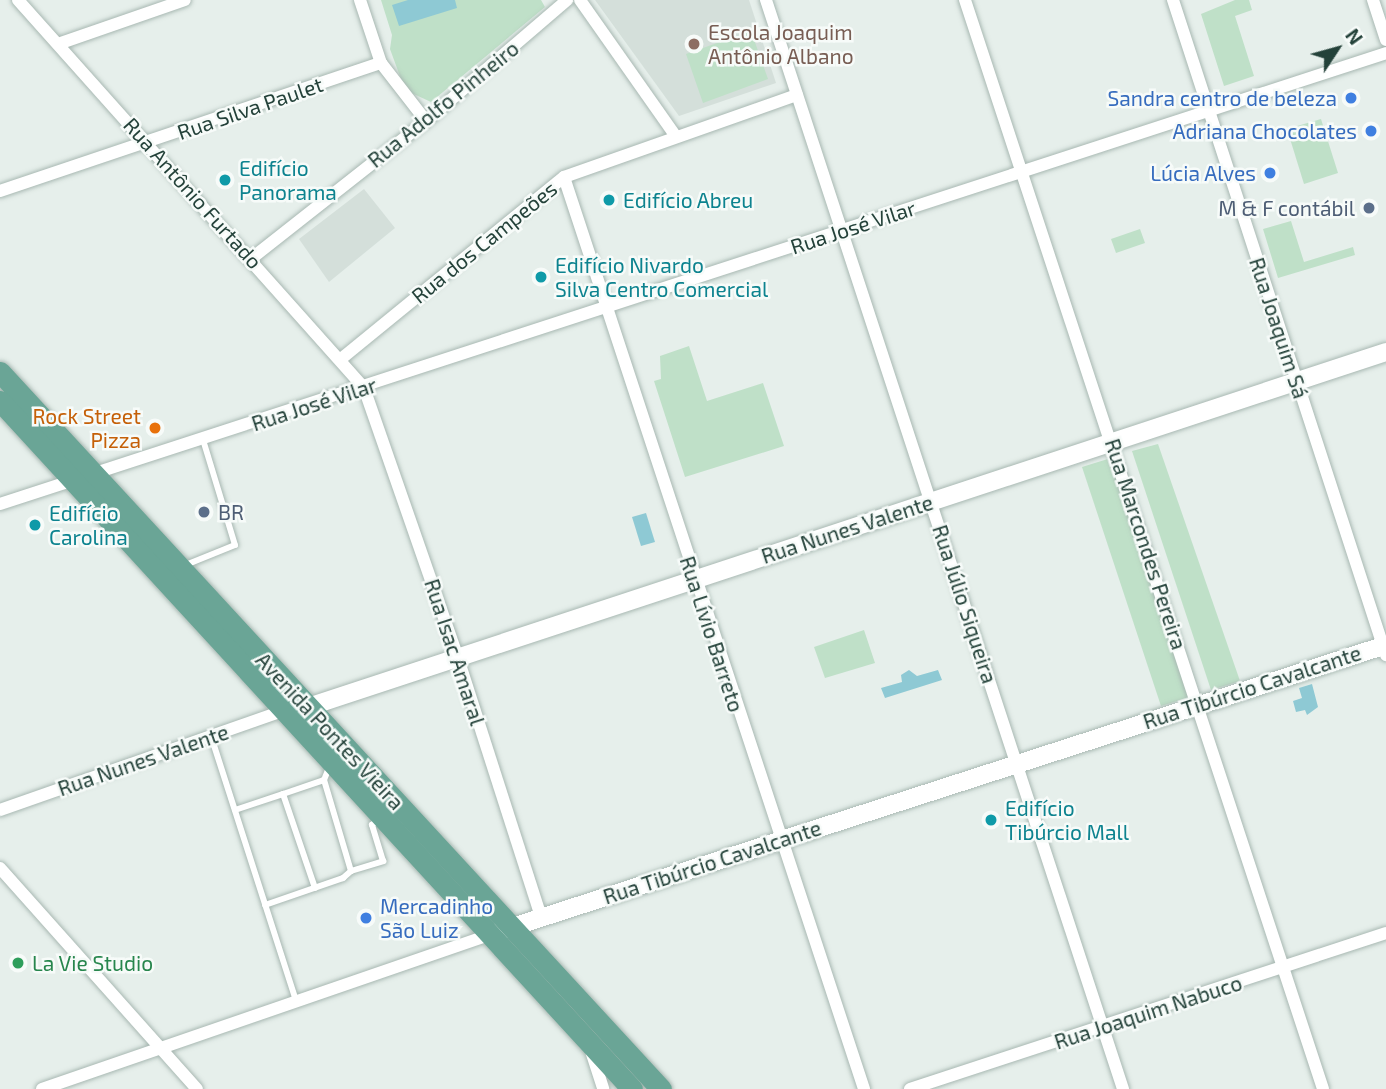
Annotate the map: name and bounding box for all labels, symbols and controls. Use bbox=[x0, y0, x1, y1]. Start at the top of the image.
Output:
north arrow bbox=[1302, 14, 1372, 84]
place label: Escola Joaquim Antônio Albano bbox=[708, 19, 854, 69]
text: N bbox=[1341, 24, 1368, 49]
street label: Rua Adolfo Pinheiro bbox=[362, 35, 524, 173]
marker: Escola Joaquim Antônio Albano bbox=[686, 36, 702, 52]
street label: Rua Silva Paulet bbox=[174, 71, 326, 145]
place label: Sandra centro de beleza bbox=[1107, 85, 1337, 111]
marker: Sandra centro de beleza bbox=[1343, 90, 1359, 106]
street label: Rua Antônio Furtado bbox=[118, 112, 268, 274]
place label: Adriana Chocolates bbox=[1172, 118, 1357, 144]
marker: Adriana Chocolates bbox=[1363, 123, 1379, 139]
place label: Edifício Panorama bbox=[239, 155, 337, 205]
place label: Lúcia Alves bbox=[1150, 160, 1256, 186]
marker: Lúcia Alves bbox=[1262, 165, 1278, 181]
marker: Edifício Panorama bbox=[217, 172, 233, 188]
street label: Rua dos Campeões bbox=[406, 176, 562, 308]
place label: Edifício Abreu bbox=[623, 187, 754, 213]
marker: Edifício Abreu bbox=[601, 192, 617, 208]
street label: Rua José Vilar bbox=[787, 195, 919, 259]
place label: M & F contábil bbox=[1218, 195, 1355, 221]
marker: M & F contábil bbox=[1361, 200, 1377, 216]
place label: Edifício Nivardo Silva Centro Comercial bbox=[555, 252, 768, 302]
street label: Rua Joaquim Sá bbox=[1244, 254, 1314, 402]
marker: Edifício Nivardo Silva Centro Comercial bbox=[533, 269, 549, 285]
street label: Rua José Vilar bbox=[248, 372, 380, 436]
place label: Rock Street Pizza bbox=[32, 403, 141, 453]
marker: Rock Street Pizza bbox=[147, 420, 163, 436]
street label: Rua Marcondes Pereira bbox=[1100, 435, 1192, 653]
street label: Rua Nunes Valente bbox=[758, 489, 936, 569]
place label: BR bbox=[218, 499, 244, 525]
place label: Edifício Carolina bbox=[49, 500, 128, 550]
marker: BR bbox=[196, 504, 212, 520]
marker: Edifício Carolina bbox=[27, 517, 43, 533]
street label: Rua Júlio Siqueira bbox=[927, 521, 1003, 687]
street label: Rua Lívio Barreto bbox=[675, 553, 749, 715]
street label: Rua Isac Amaral bbox=[419, 575, 491, 729]
street label: Rua Tibúrcio Cavalcante bbox=[1140, 640, 1364, 734]
street label: Avenida Pontes Vieira bbox=[251, 647, 409, 815]
street label: Rua Nunes Valente bbox=[54, 719, 232, 801]
place label: Edifício Tibúrcio Mall bbox=[1005, 795, 1129, 845]
marker: Edifício Tibúrcio Mall bbox=[983, 812, 999, 828]
street label: Rua Tibúrcio Cavalcante bbox=[600, 815, 824, 909]
place label: Mercadinho São Luiz bbox=[380, 893, 493, 943]
marker: Mercadinho São Luiz bbox=[358, 910, 374, 926]
place label: La Vie Studio bbox=[32, 950, 154, 976]
marker: La Vie Studio bbox=[10, 955, 26, 971]
street label: Rua Joaquim Nabuco bbox=[1051, 970, 1245, 1054]

